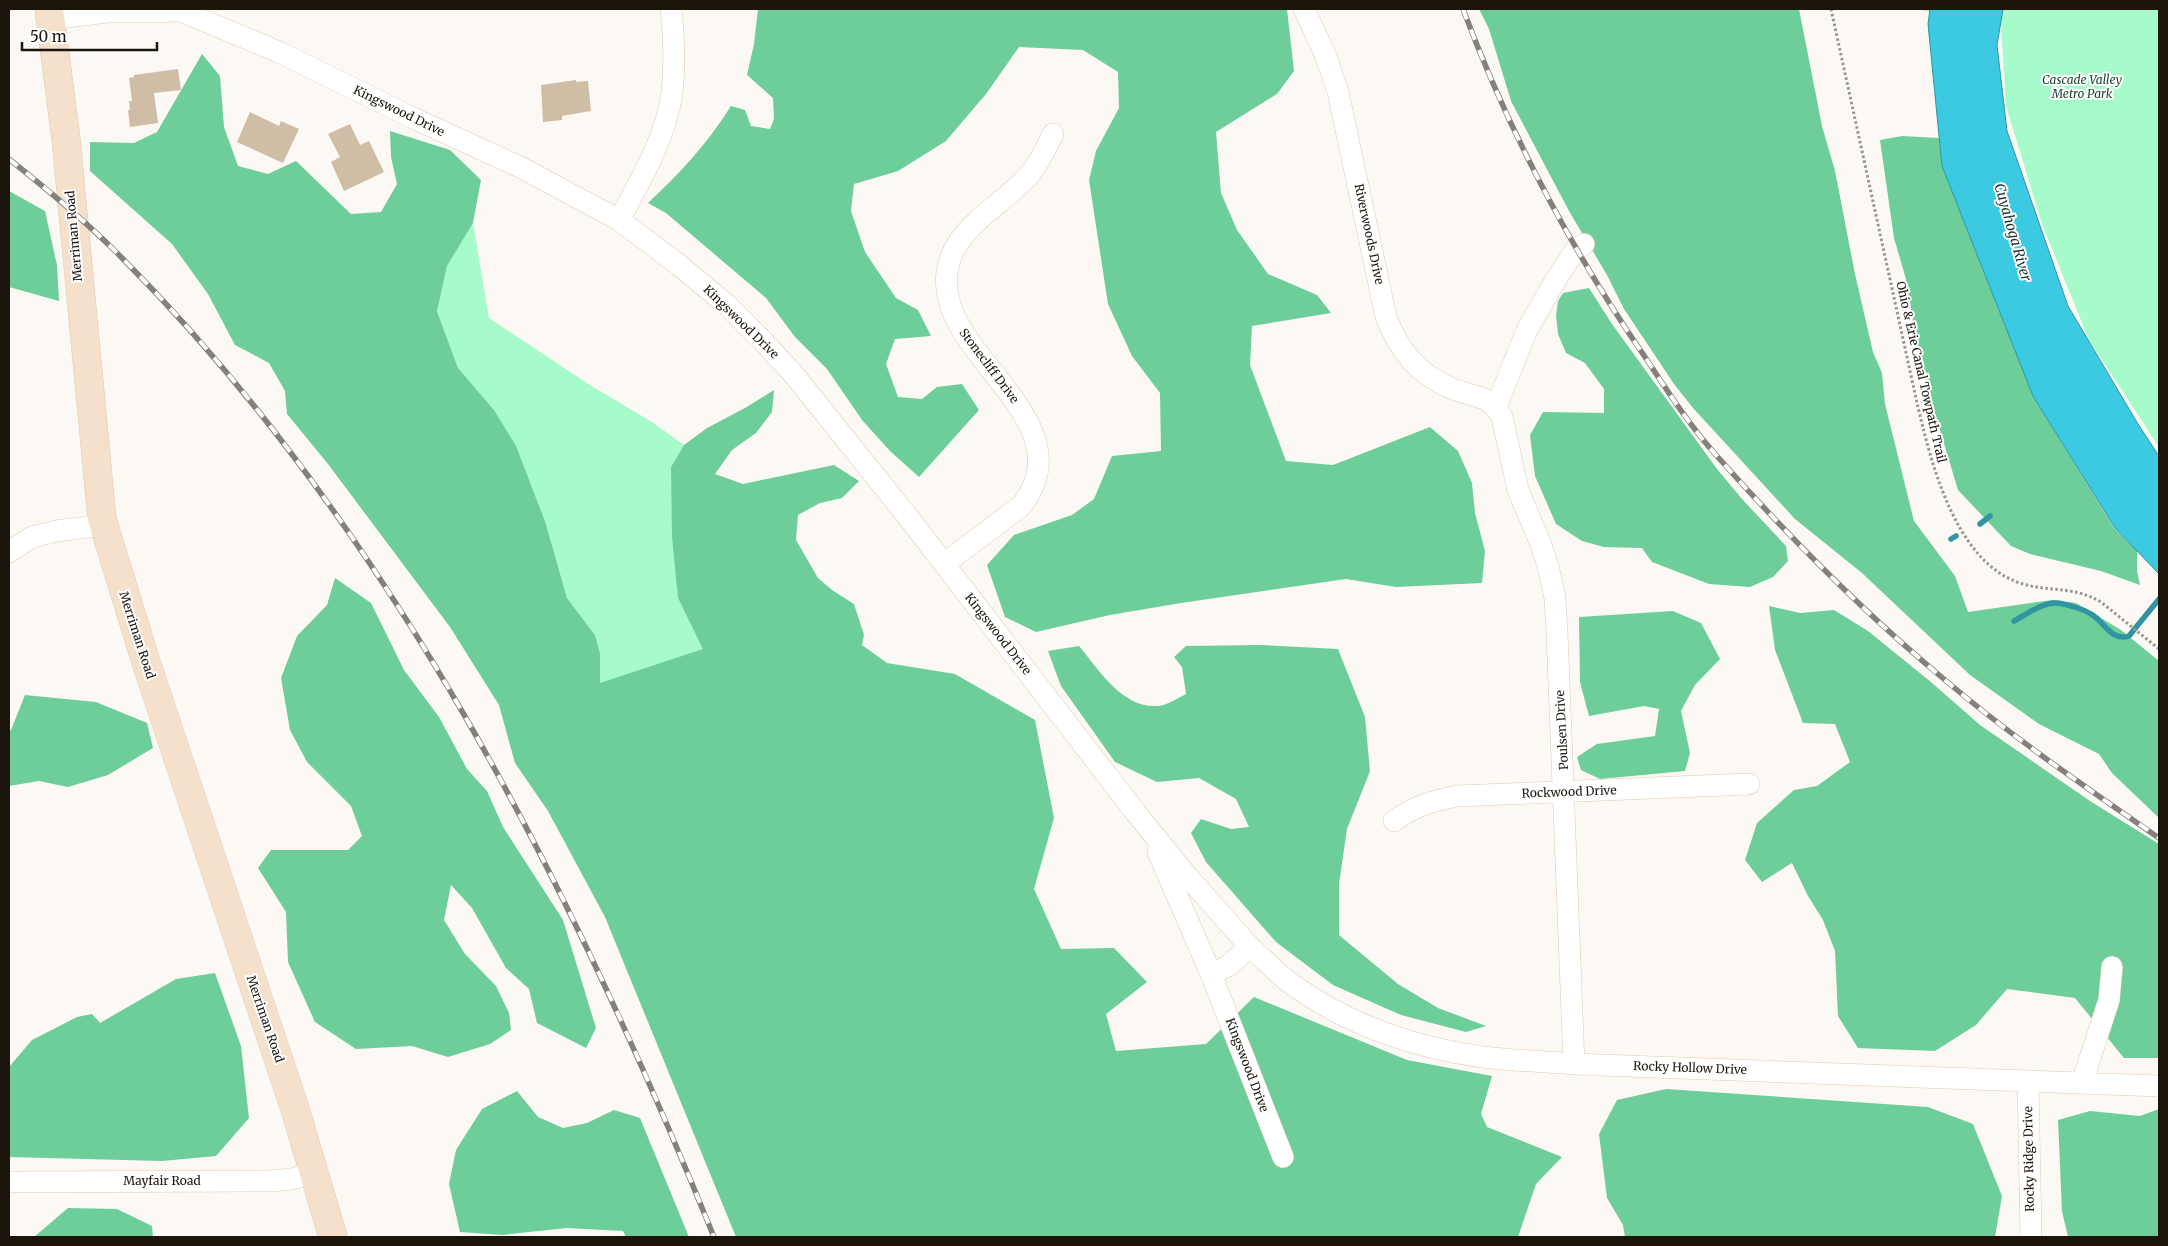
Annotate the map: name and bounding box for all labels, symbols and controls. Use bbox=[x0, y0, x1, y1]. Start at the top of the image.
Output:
scale bar bbox=[22, 20, 158, 52]
text: 50 m bbox=[30, 27, 67, 46]
park label: Cascade Valley Metro Park bbox=[2042, 72, 2123, 101]
street label: Kingswood Drive bbox=[351, 82, 447, 139]
water label: Cuyahoga River bbox=[1990, 181, 2036, 283]
street label: Riverwoods Drive bbox=[1351, 182, 1387, 286]
street label: Merriman Road bbox=[62, 190, 85, 282]
street label: Ohio & Erie Canal Towpath Trail bbox=[1893, 280, 1950, 464]
street label: Kingswood Drive bbox=[700, 282, 782, 362]
street label: Stonecliff Drive bbox=[956, 325, 1022, 406]
street label: Merriman Road bbox=[116, 589, 159, 680]
street label: Kingswood Drive bbox=[962, 590, 1035, 677]
street label: Poulsen Drive bbox=[1552, 690, 1571, 770]
street label: Rockwood Drive bbox=[1521, 782, 1617, 801]
street label: Merriman Road bbox=[244, 973, 287, 1064]
street label: Kingswood Drive bbox=[1223, 1016, 1272, 1114]
street label: Rocky Hollow Drive bbox=[1633, 1058, 1747, 1077]
street label: Rocky Ridge Drive bbox=[2020, 1106, 2037, 1212]
street label: Mayfair Road bbox=[123, 1173, 201, 1188]

